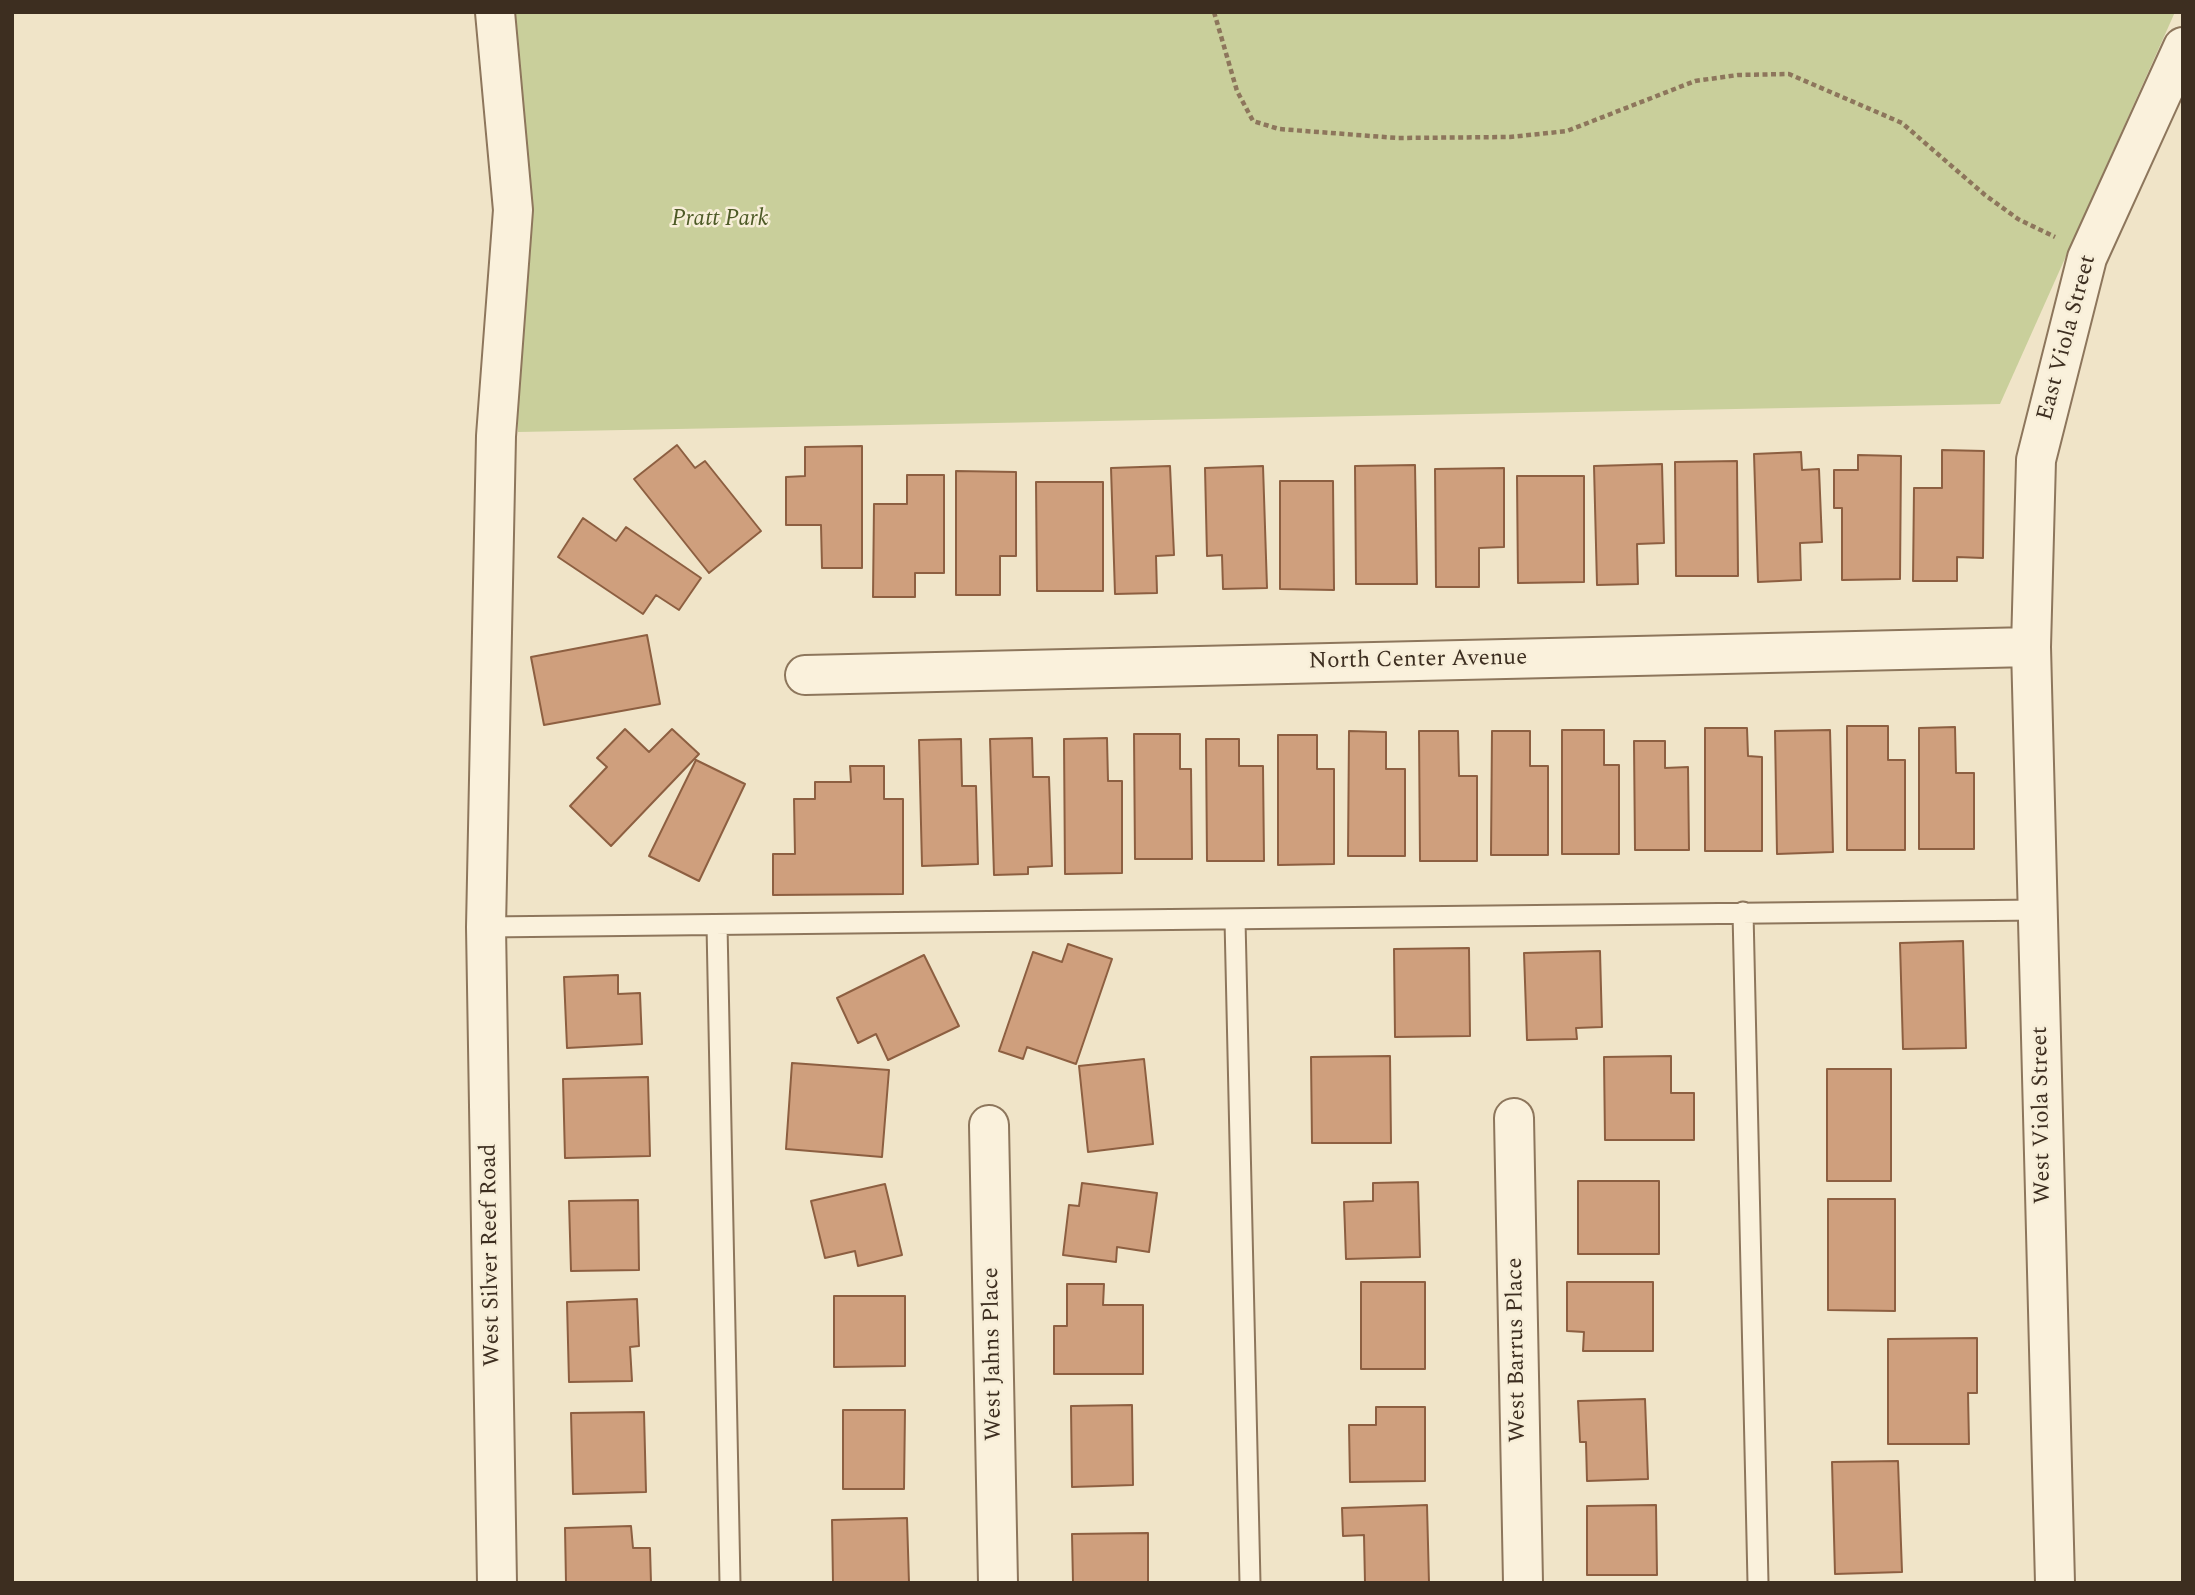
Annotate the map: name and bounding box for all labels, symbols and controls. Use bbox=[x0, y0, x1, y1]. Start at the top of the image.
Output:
park label: Pratt Park bbox=[671, 206, 769, 234]
street label: East Viola Street bbox=[2033, 252, 2103, 424]
street label: North Center Avenue bbox=[1309, 645, 1527, 677]
street label: West Viola Street bbox=[2028, 1026, 2058, 1204]
street label: West Silver Reef Road bbox=[476, 1143, 508, 1367]
street label: West Barrus Place bbox=[1503, 1257, 1533, 1443]
street label: West Jahns Place bbox=[979, 1267, 1009, 1441]

